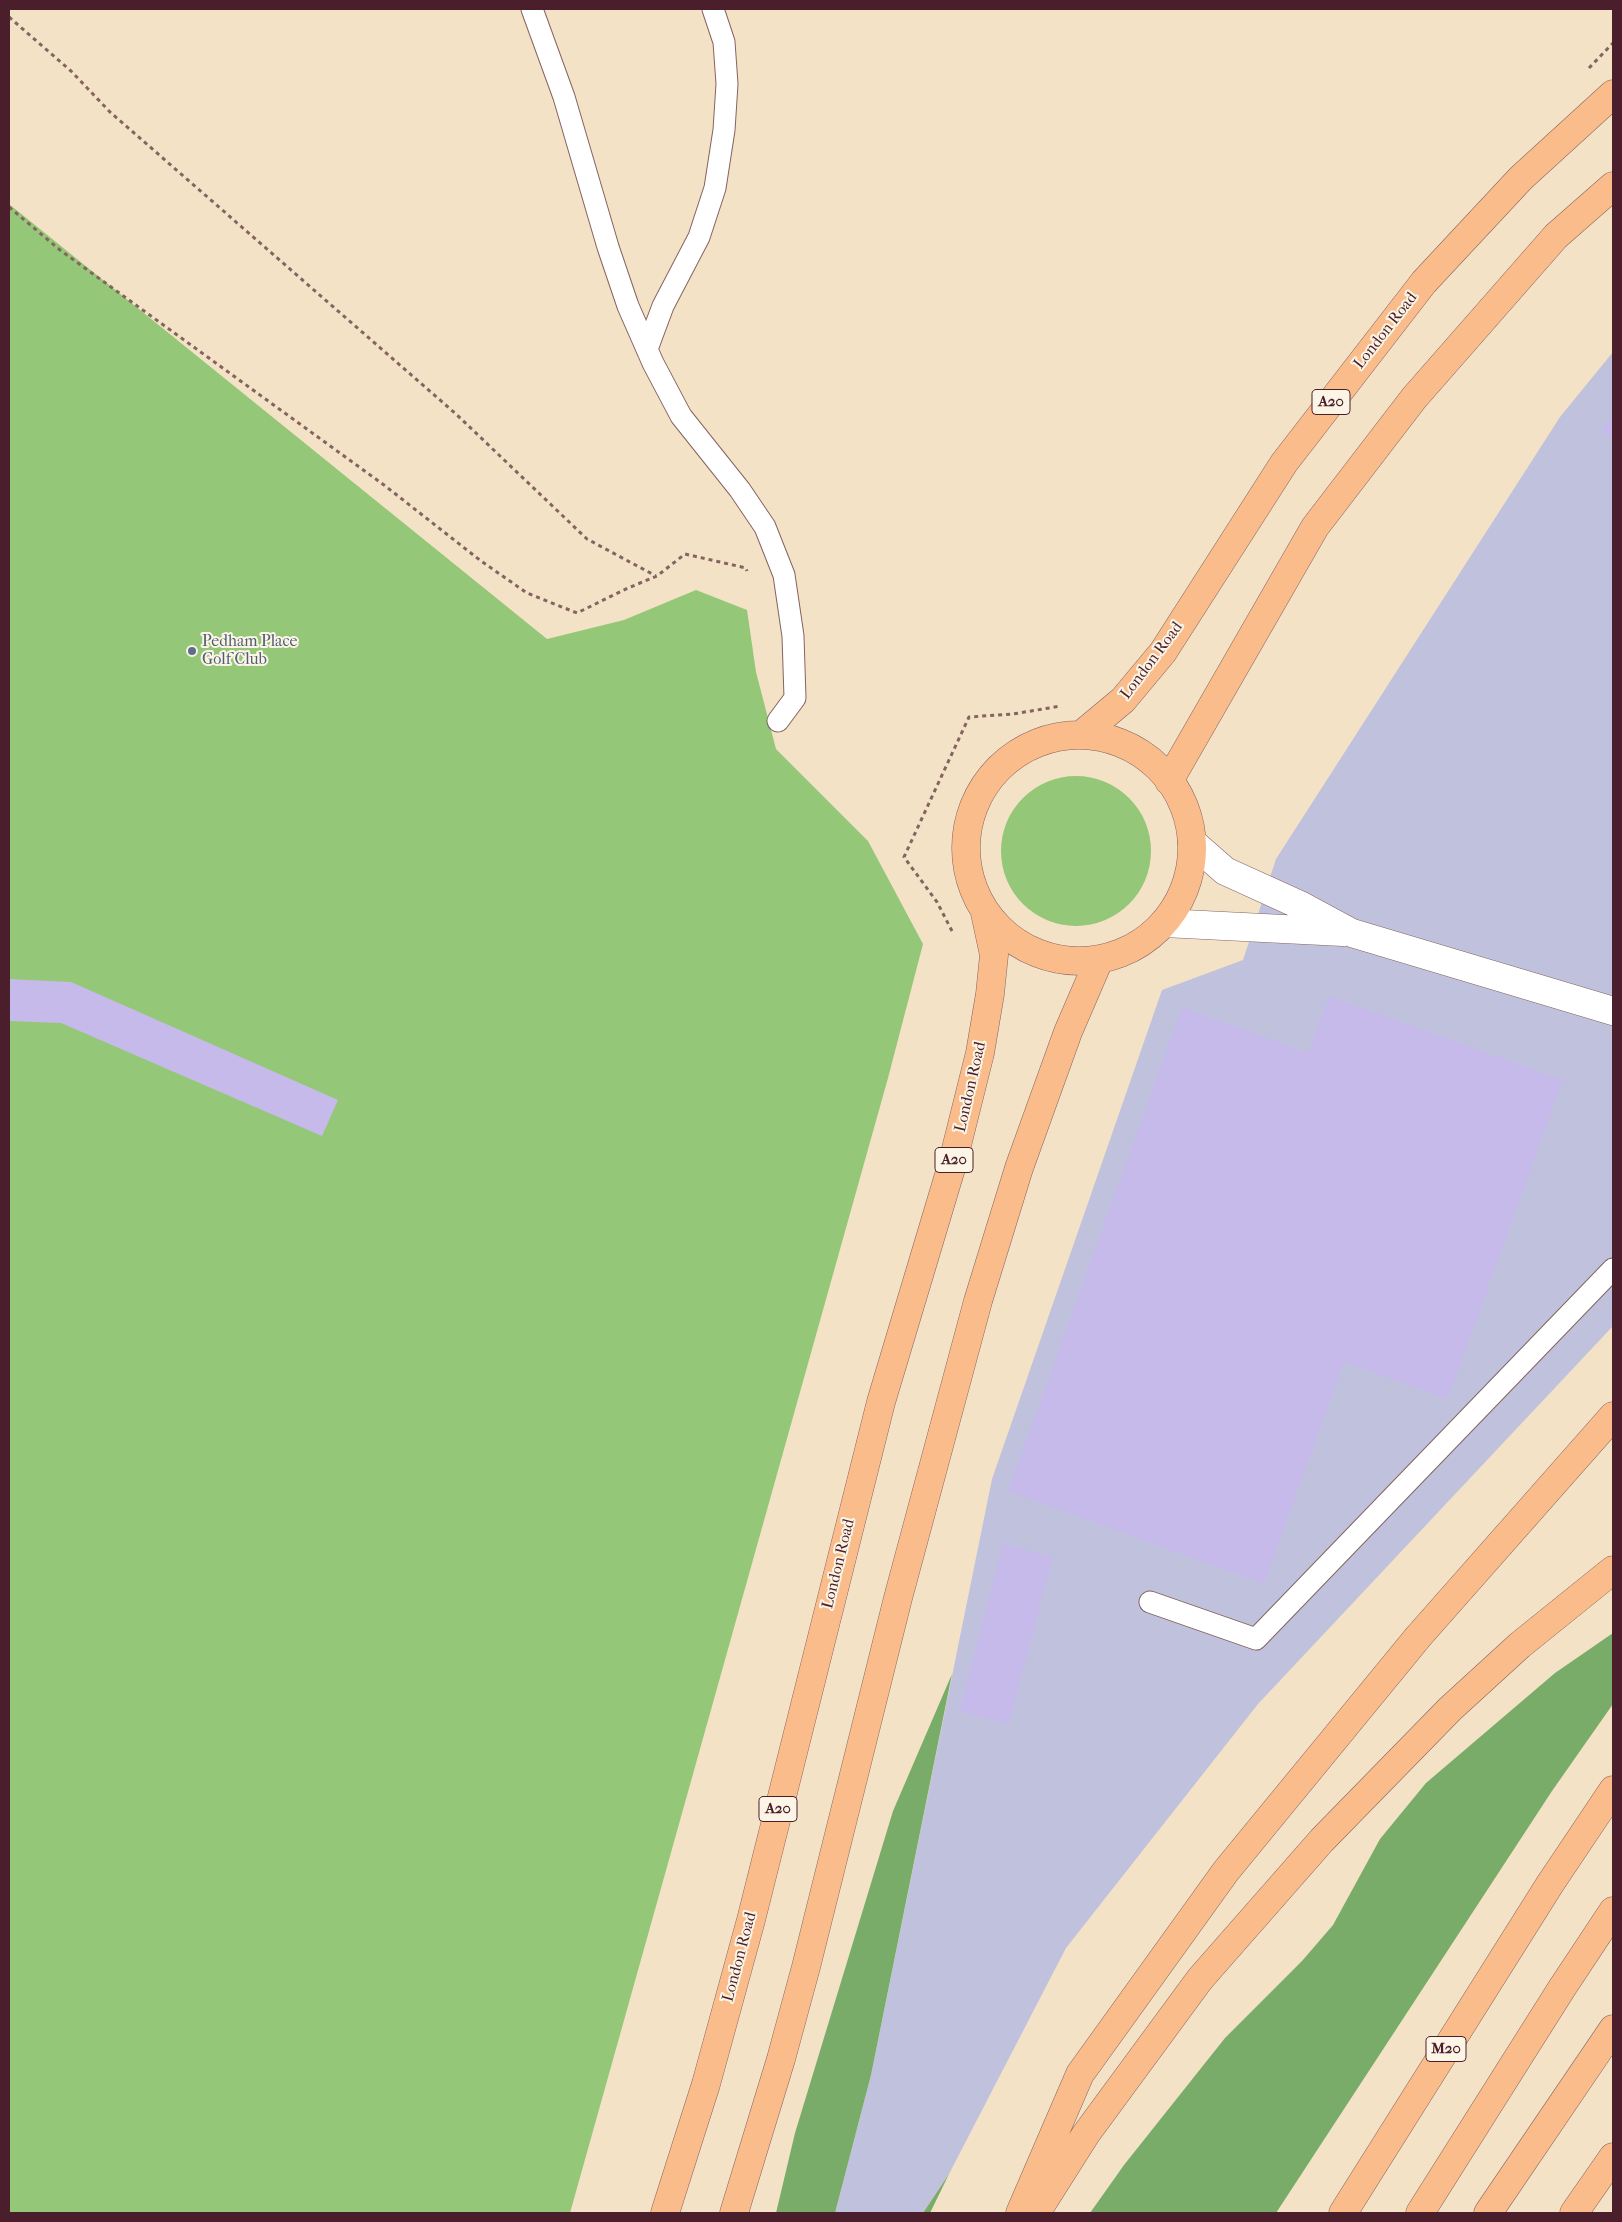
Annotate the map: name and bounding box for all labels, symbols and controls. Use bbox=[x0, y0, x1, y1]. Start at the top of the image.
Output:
street label: London Road bbox=[1350, 289, 1422, 373]
road number: A20 bbox=[1312, 390, 1350, 414]
street label: London Road bbox=[1117, 618, 1187, 704]
place label: Pedham Place Golf Club bbox=[202, 632, 297, 670]
marker: Pedham Place Golf Club bbox=[186, 645, 198, 657]
street label: London Road bbox=[951, 1040, 991, 1134]
road number: A20 bbox=[935, 1148, 973, 1172]
street label: London Road bbox=[819, 1517, 859, 1611]
road number: A20 bbox=[759, 1796, 797, 1822]
street label: London Road bbox=[719, 1910, 761, 2004]
road number: M20 bbox=[1426, 2036, 1466, 2062]

